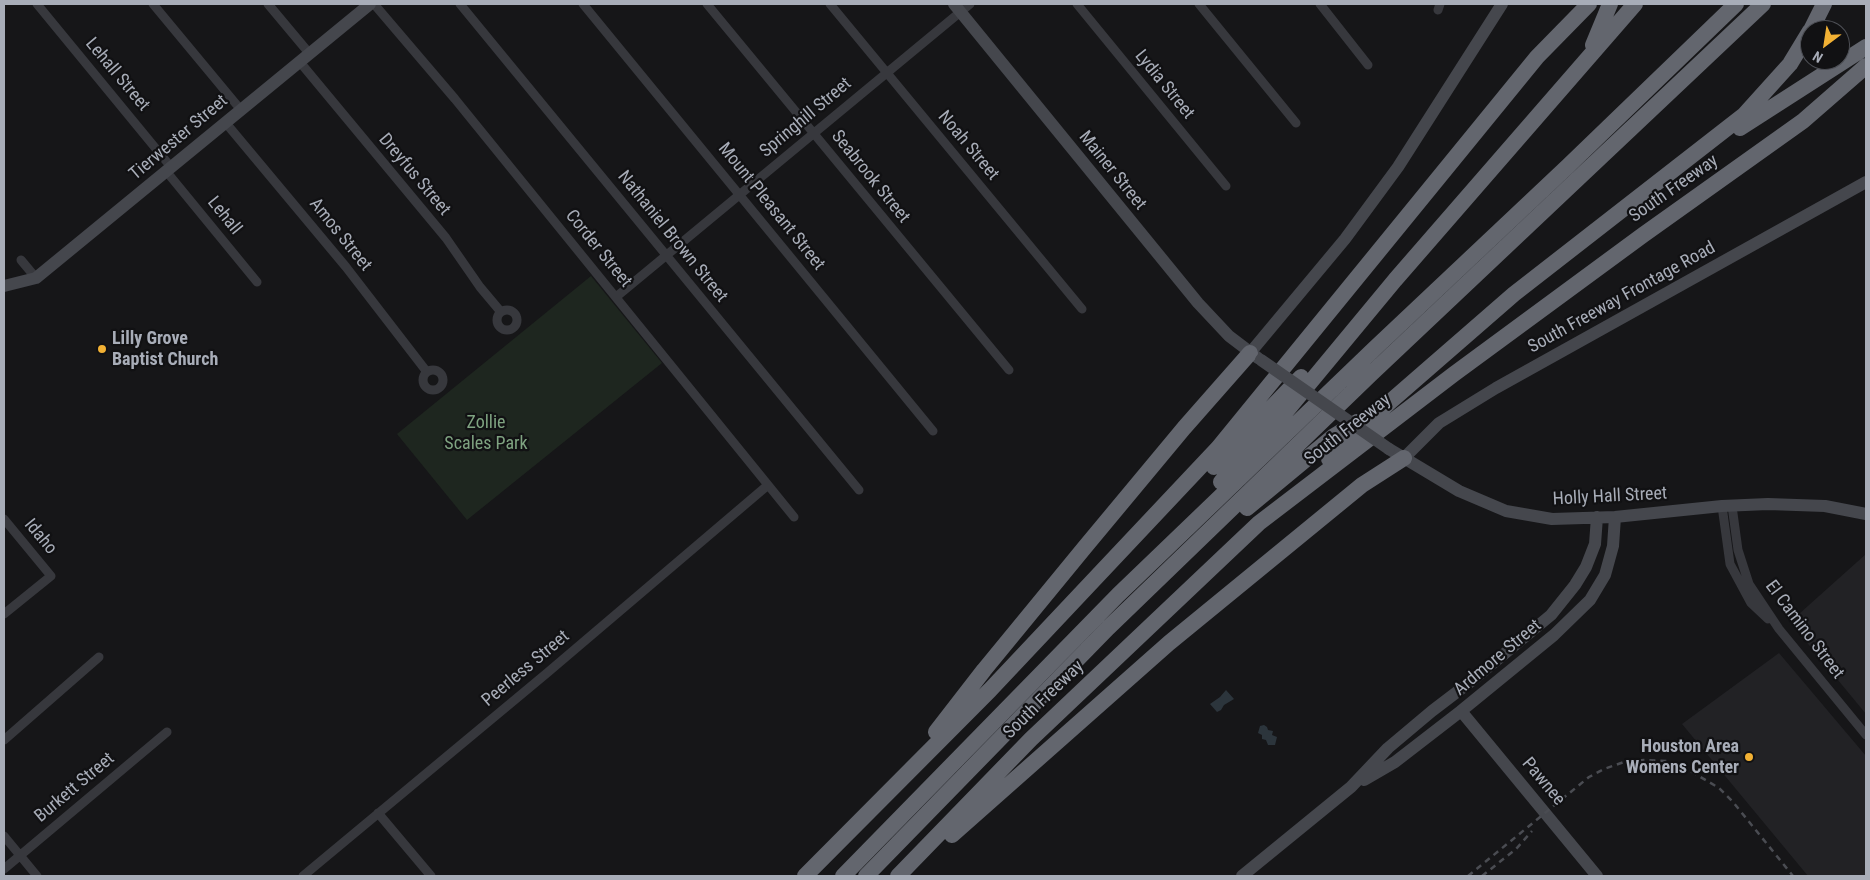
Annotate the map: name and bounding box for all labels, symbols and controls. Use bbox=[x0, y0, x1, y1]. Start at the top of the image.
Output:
north arrow bbox=[1800, 20, 1850, 70]
street label: Lehall Street bbox=[80, 34, 154, 116]
street label: Lydia Street bbox=[1130, 46, 1198, 124]
text: N bbox=[1810, 48, 1826, 66]
street label: Springhill Street bbox=[756, 73, 856, 163]
street label: Tierwester Street bbox=[126, 91, 232, 185]
street label: Noah Street bbox=[933, 107, 1003, 185]
street label: Seabrook Street bbox=[826, 126, 914, 228]
street label: Mainer Street bbox=[1074, 127, 1150, 215]
street label: Dreyfus Street bbox=[373, 130, 455, 220]
street label: Mount Pleasant Street bbox=[713, 139, 829, 275]
street label: South Freeway bbox=[1625, 150, 1723, 228]
street label: Nathaniel Brown Street bbox=[612, 167, 732, 307]
street label: Lehall bbox=[202, 193, 246, 239]
street label: Amos Street bbox=[304, 194, 376, 276]
street label: Corder Street bbox=[560, 206, 636, 292]
street label: South Freeway Frontage Road bbox=[1525, 237, 1719, 359]
place label: Lilly Grove Baptist Church bbox=[112, 328, 218, 370]
marker: Lilly Grove Baptist Church bbox=[96, 343, 108, 355]
street label: South Freeway bbox=[1301, 390, 1395, 470]
park label: Zollie Scales Park bbox=[444, 412, 528, 454]
street label: Holly Hall Street bbox=[1552, 483, 1668, 511]
street label: Idaho bbox=[19, 515, 61, 559]
street label: El Camino Street bbox=[1760, 576, 1848, 684]
street label: Ardmore Street bbox=[1450, 615, 1546, 701]
street label: Peerless Street bbox=[478, 626, 574, 712]
street label: South Freeway bbox=[999, 656, 1089, 744]
place label: Houston Area Womens Center bbox=[1626, 736, 1739, 779]
street label: Burkett Street bbox=[31, 748, 119, 828]
marker: Houston Area Womens Center bbox=[1743, 751, 1755, 763]
street label: Pawnee bbox=[1517, 754, 1569, 810]

